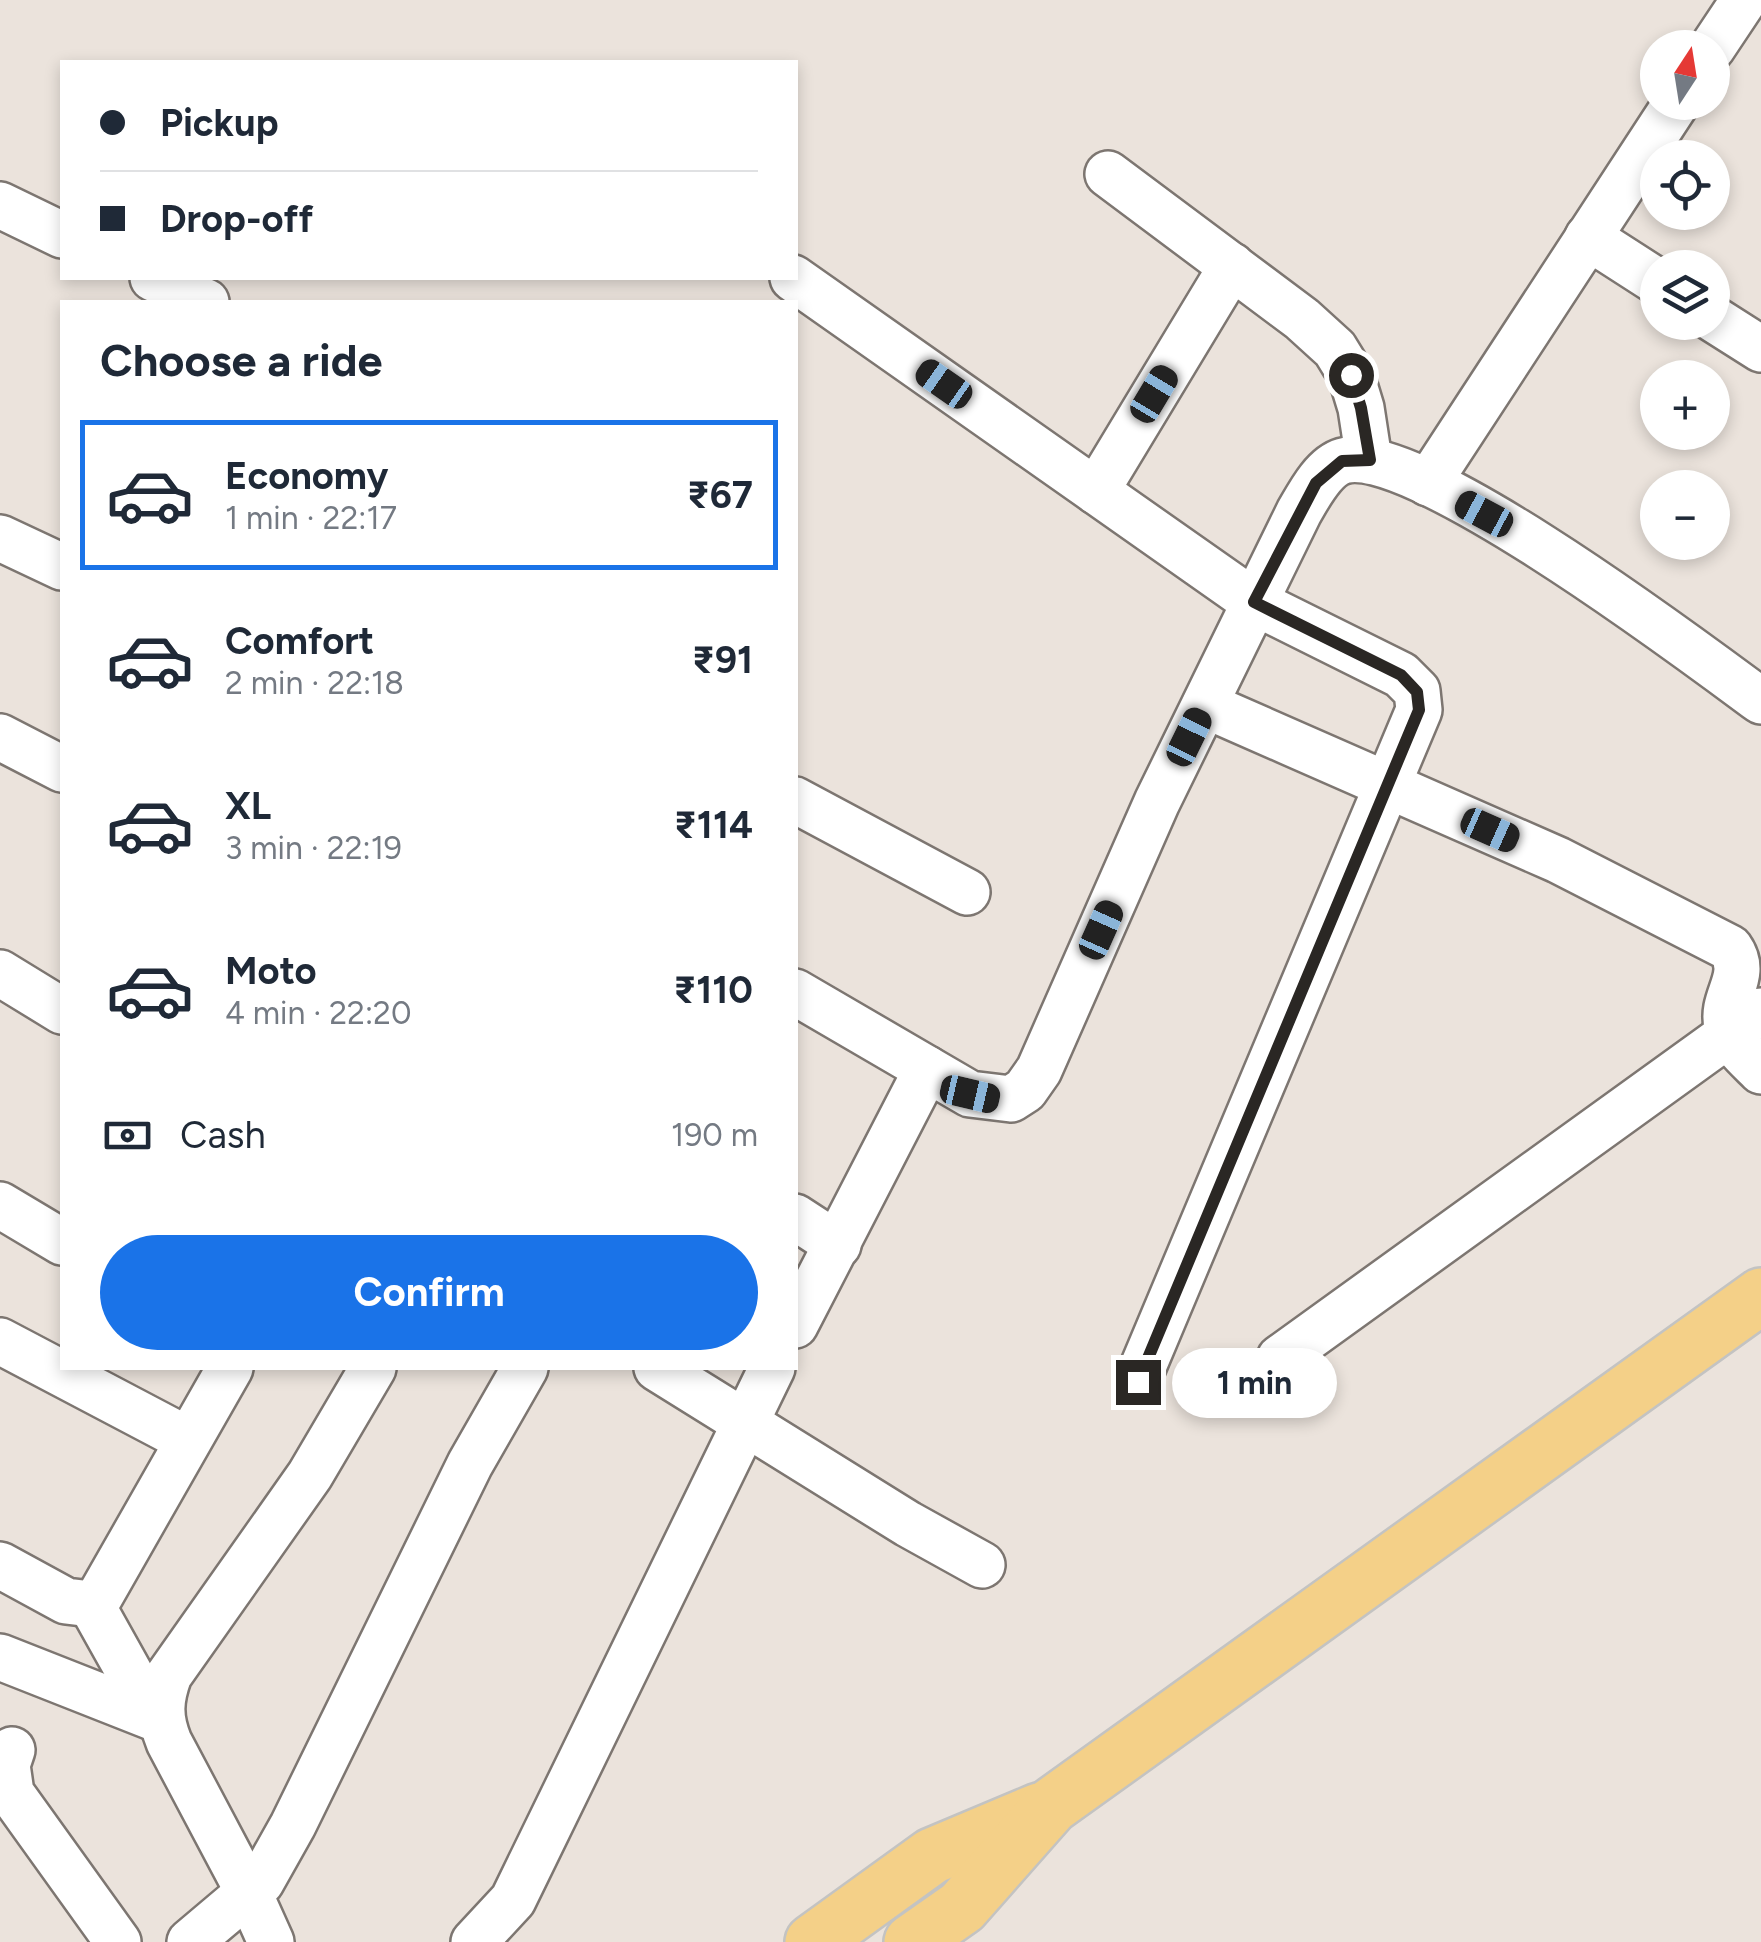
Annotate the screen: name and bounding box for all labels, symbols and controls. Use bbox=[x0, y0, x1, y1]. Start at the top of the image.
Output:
north arrow bbox=[1640, 30, 1730, 120]
map controls bbox=[1640, 30, 1730, 560]
text: Pickup bbox=[160, 100, 278, 146]
button: locate bbox=[1640, 140, 1730, 230]
text: Drop-off bbox=[160, 196, 313, 242]
button: layers bbox=[1640, 250, 1730, 340]
text: Choose a ride bbox=[100, 333, 382, 387]
route start bbox=[1329, 353, 1374, 398]
car bbox=[911, 355, 977, 413]
button: + bbox=[1640, 360, 1730, 450]
car bbox=[1126, 361, 1182, 427]
icon: car bbox=[105, 450, 195, 540]
text: Economy bbox=[225, 453, 388, 499]
button: − bbox=[1640, 470, 1730, 560]
text: ₹67 bbox=[687, 472, 753, 518]
car bbox=[1450, 487, 1518, 541]
text: 1 min · 22:17 bbox=[225, 499, 397, 537]
icon: car bbox=[105, 615, 195, 705]
text: Comfort bbox=[225, 618, 374, 664]
text: ₹91 bbox=[692, 637, 753, 683]
text: 2 min · 22:18 bbox=[225, 664, 404, 702]
car bbox=[1162, 703, 1216, 771]
icon: car bbox=[105, 780, 195, 870]
text: XL bbox=[225, 783, 271, 829]
text: ₹114 bbox=[674, 802, 753, 848]
car bbox=[1456, 804, 1524, 856]
text: 3 min · 22:19 bbox=[225, 829, 402, 867]
car bbox=[1075, 896, 1127, 964]
icon: car bbox=[105, 945, 195, 1035]
text: Moto bbox=[225, 948, 317, 994]
text: ₹110 bbox=[674, 967, 753, 1013]
text: 4 min · 22:20 bbox=[225, 994, 412, 1032]
car bbox=[937, 1073, 1003, 1115]
icon: cash bbox=[100, 1108, 155, 1163]
text: Cash bbox=[180, 1112, 266, 1158]
text: 190 m bbox=[671, 1116, 758, 1154]
button: Confirm bbox=[100, 1235, 758, 1350]
callout: 1 min bbox=[1173, 1347, 1338, 1417]
route end bbox=[1116, 1360, 1161, 1405]
text: 1 min bbox=[1217, 1364, 1292, 1402]

